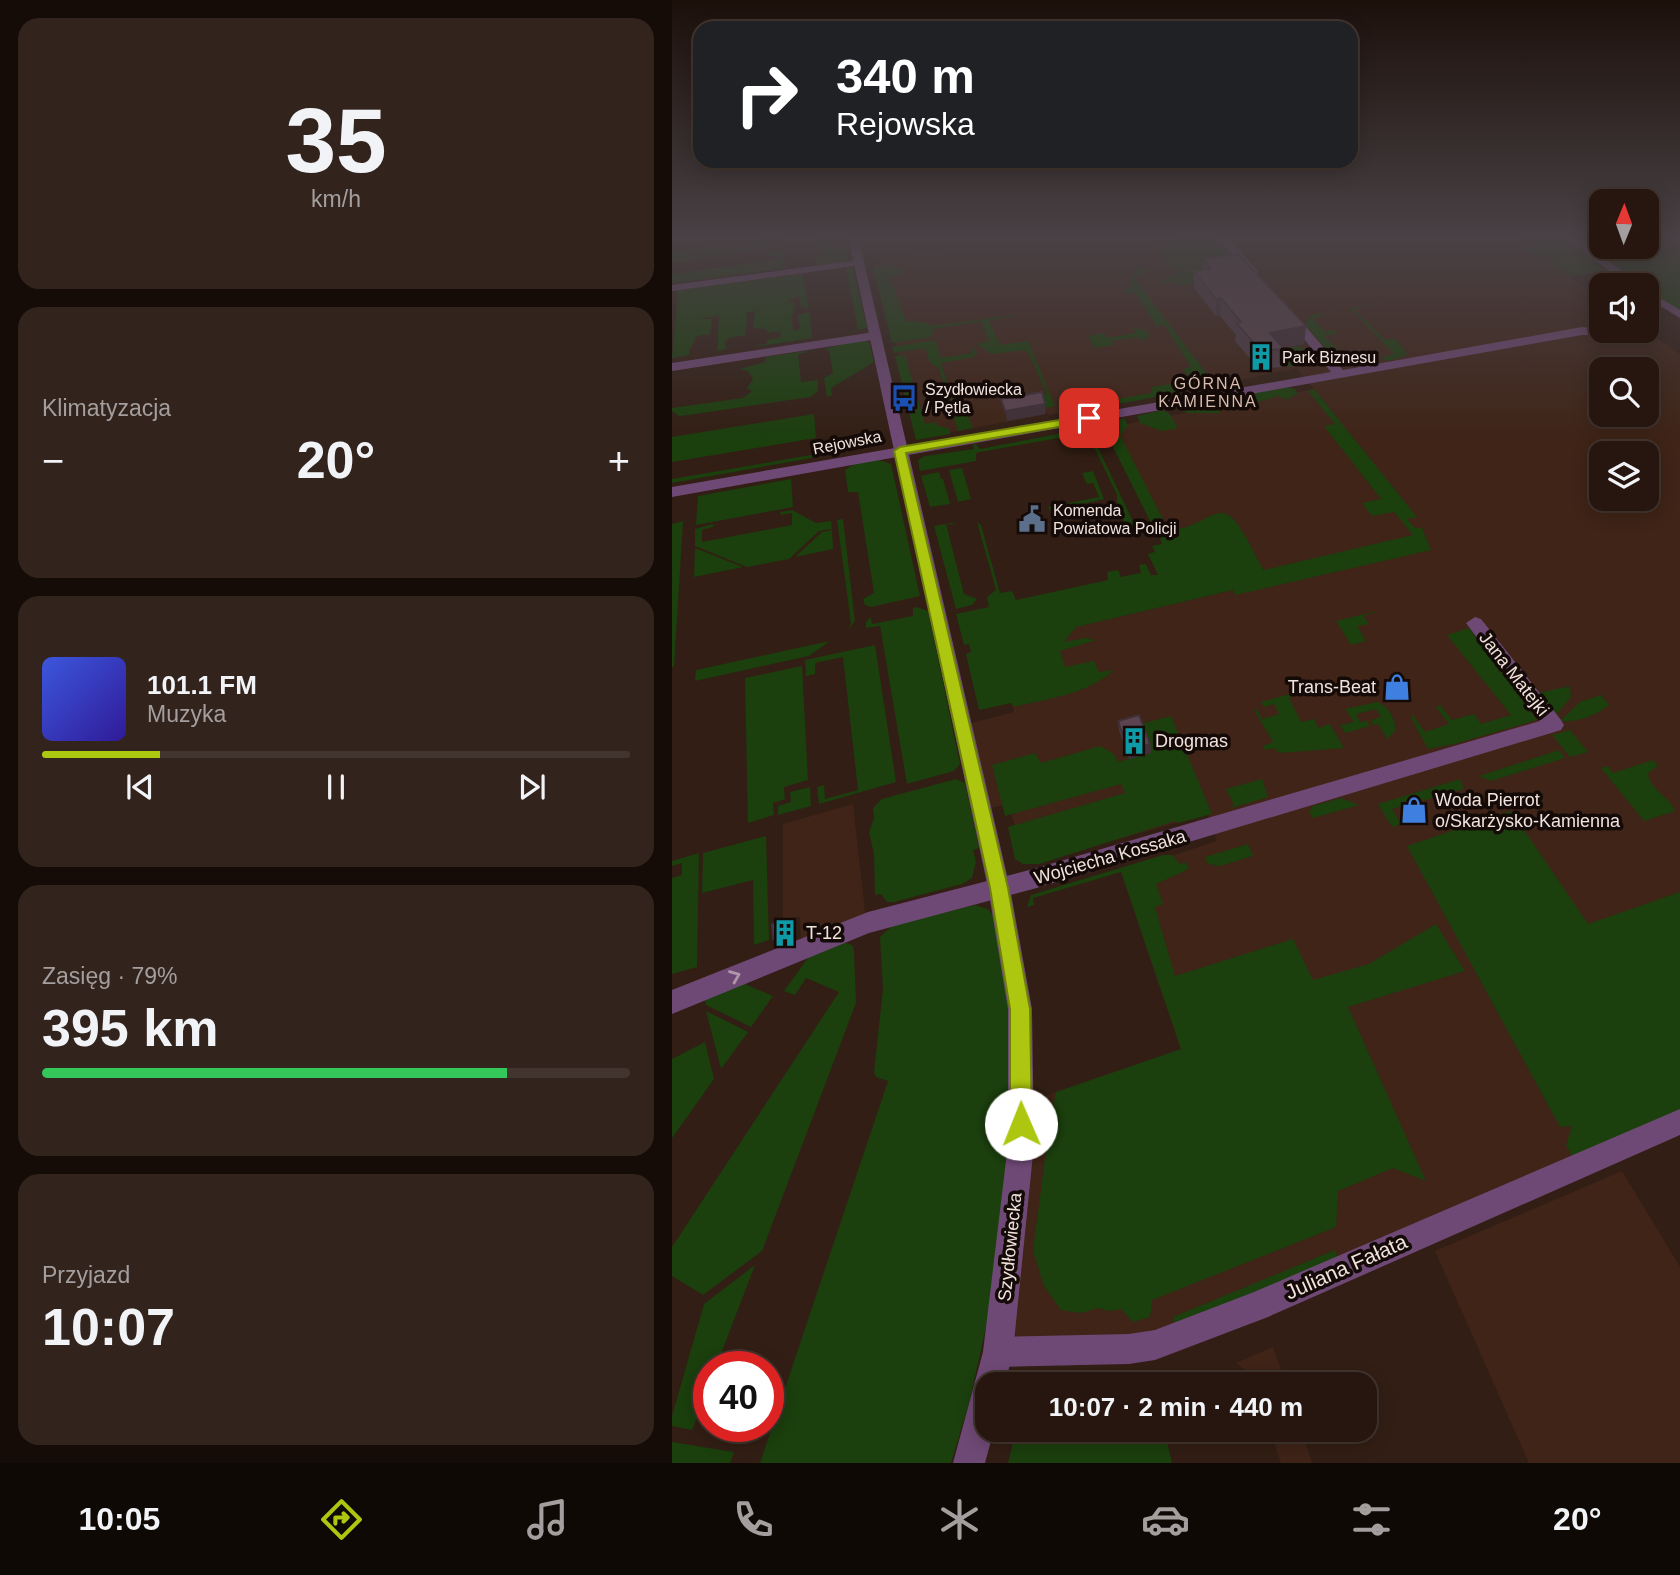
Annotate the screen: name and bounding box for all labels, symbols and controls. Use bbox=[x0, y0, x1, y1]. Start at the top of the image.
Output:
icon: right bbox=[721, 49, 812, 140]
text: 340 m bbox=[836, 49, 975, 103]
text: 35 bbox=[285, 90, 387, 191]
text: Rejowska bbox=[836, 106, 975, 142]
text: km/h bbox=[311, 186, 361, 212]
north arrow bbox=[1589, 189, 1659, 259]
map controls bbox=[1589, 189, 1659, 511]
button: sound bbox=[1589, 273, 1659, 343]
building icon: Park Biznesu bbox=[1246, 342, 1276, 372]
place label: Park Biznesu bbox=[1282, 349, 1376, 366]
button: search bbox=[1589, 357, 1659, 427]
district label: GÓRNA KAMIENNA bbox=[1158, 374, 1258, 410]
place label: Szydłowiecka / Pętla bbox=[925, 381, 1022, 416]
bus stop icon: Szydłowiecka / Pętla bbox=[889, 383, 919, 413]
pin bbox=[1059, 388, 1119, 448]
text: Klimatyzacja bbox=[42, 395, 171, 421]
icon: arrive bbox=[1070, 399, 1108, 437]
street label: Rejowska bbox=[811, 428, 883, 457]
text: 20° bbox=[297, 431, 375, 489]
text: − bbox=[42, 440, 64, 482]
text: + bbox=[608, 440, 630, 482]
button: layers bbox=[1589, 441, 1659, 511]
place label: Komenda Powiatowa Policji bbox=[1053, 502, 1177, 537]
public building icon: Komenda Powiatowa Policji bbox=[1017, 504, 1047, 534]
street label: Jana Matejki bbox=[1475, 628, 1553, 720]
text: 101.1 FM bbox=[147, 670, 257, 700]
shop icon: Trans-Beat bbox=[1382, 672, 1412, 702]
place label: Trans-Beat bbox=[1288, 677, 1376, 697]
text: Muzyka bbox=[147, 701, 226, 727]
building icon: Drogmas bbox=[1119, 726, 1149, 756]
place label: Drogmas bbox=[1155, 731, 1228, 751]
icon: previous bbox=[121, 768, 159, 806]
icon: pause bbox=[317, 768, 355, 806]
icon: next bbox=[513, 768, 551, 806]
place label: Woda Pierrot o/Skarżysko-Kamienna bbox=[1435, 790, 1621, 831]
shop icon: Woda Pierrot o/Skarżysko-Kamienna bbox=[1399, 795, 1429, 825]
street label: Wojciecha Kossaka bbox=[1032, 826, 1189, 888]
building icon: T-12 bbox=[770, 918, 800, 948]
place label: T-12 bbox=[806, 923, 842, 943]
text: Zasięg · 79% bbox=[42, 963, 178, 989]
one-way arrow bbox=[728, 970, 740, 984]
text: 395 km bbox=[42, 999, 218, 1057]
position arrow bbox=[984, 1087, 1058, 1161]
street label: Szydłowiecka bbox=[994, 1191, 1026, 1302]
street label: Juliana Fałata bbox=[1281, 1229, 1410, 1304]
text: Przyjazd bbox=[42, 1262, 130, 1288]
text: 10:07 bbox=[42, 1298, 175, 1356]
speed limit sign: 40 bbox=[693, 1351, 784, 1442]
text: 10:07 · 2 min · 440 m bbox=[1049, 1392, 1303, 1422]
icon: directions bbox=[317, 1495, 366, 1544]
icon: music bbox=[523, 1495, 572, 1544]
icon: phone bbox=[729, 1495, 778, 1544]
icon: climate bbox=[935, 1495, 984, 1544]
icon: car bbox=[1141, 1495, 1190, 1544]
icon: filters bbox=[1347, 1495, 1396, 1544]
text: 10:05 bbox=[78, 1501, 160, 1537]
text: 20° bbox=[1553, 1501, 1602, 1537]

